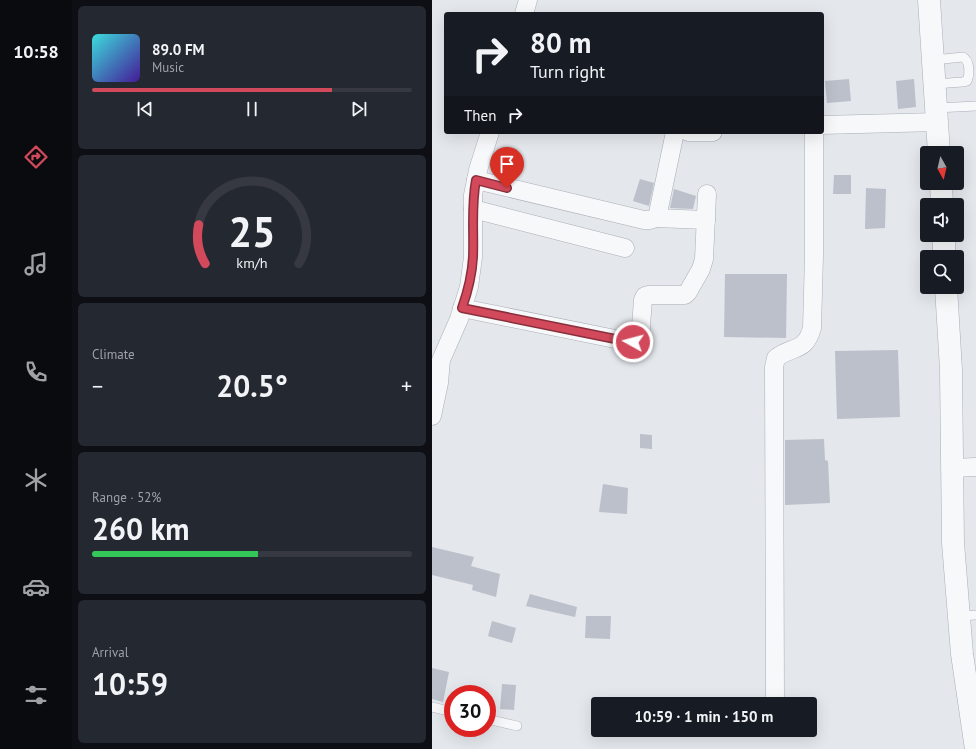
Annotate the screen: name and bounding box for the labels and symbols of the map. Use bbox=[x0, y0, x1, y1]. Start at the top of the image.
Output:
north arrow bbox=[920, 146, 964, 190]
pin bbox=[490, 147, 524, 188]
position arrow bbox=[612, 321, 654, 363]
speed limit sign: 30 bbox=[444, 685, 496, 737]

